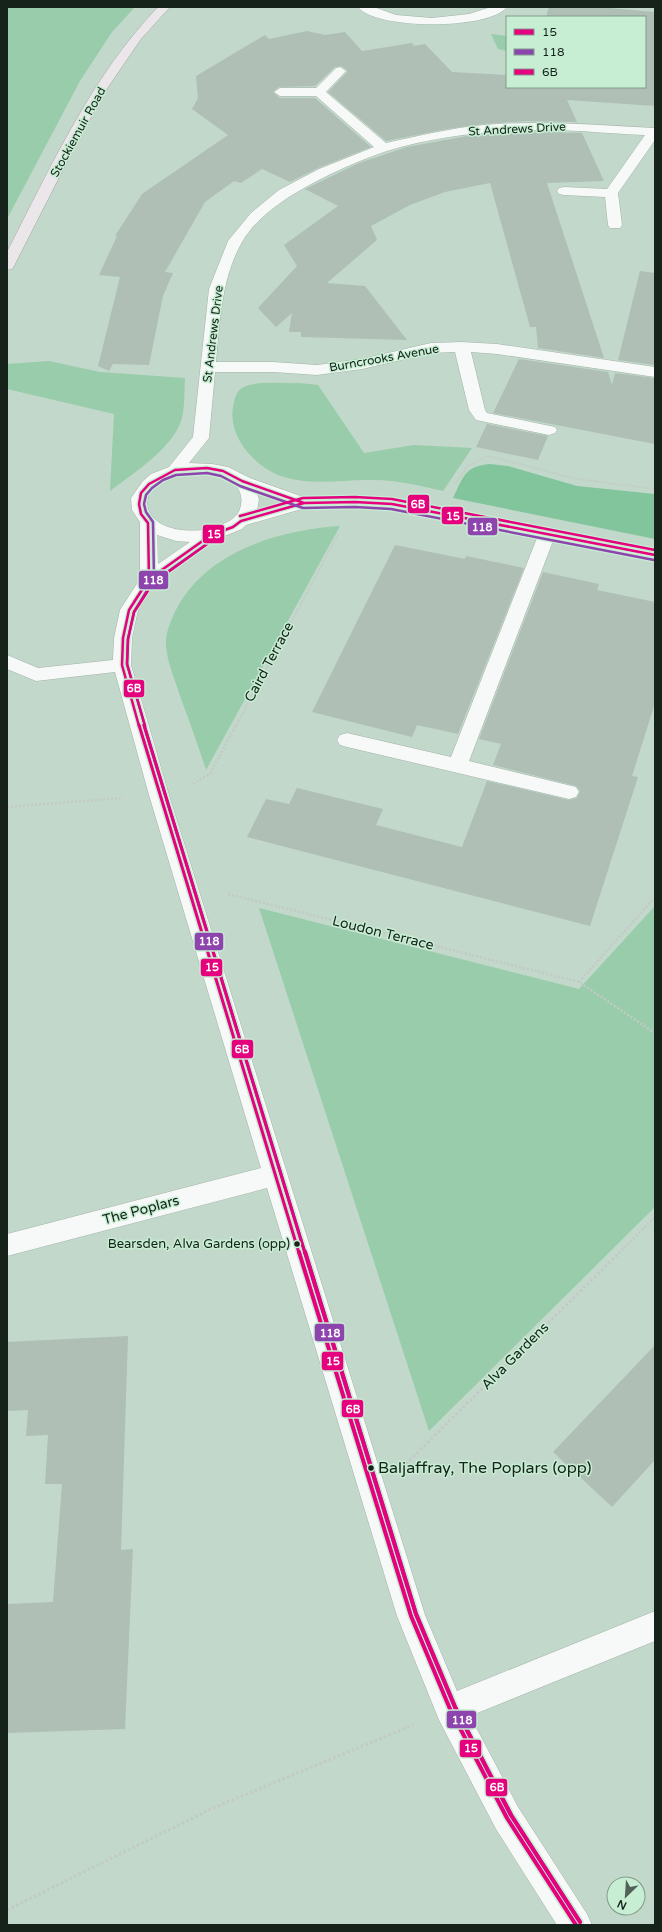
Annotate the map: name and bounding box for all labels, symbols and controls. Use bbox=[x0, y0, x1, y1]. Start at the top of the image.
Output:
legend bbox=[506, 16, 646, 88]
text: 15 bbox=[542, 25, 557, 39]
text: 118 bbox=[542, 45, 565, 59]
text: 6B bbox=[542, 65, 558, 79]
street label: Stockiemuir Road bbox=[47, 85, 109, 179]
street label: St Andrews Drive bbox=[468, 119, 566, 139]
street label: St Andrews Drive bbox=[200, 284, 226, 383]
street label: Burncrooks Avenue bbox=[328, 341, 440, 375]
line badge: 6B bbox=[407, 494, 430, 514]
text: 6B bbox=[411, 498, 426, 511]
line badge: 15 bbox=[441, 506, 464, 525]
text: 15 bbox=[446, 510, 460, 523]
line badge: 118 bbox=[467, 517, 498, 536]
text: 118 bbox=[472, 521, 492, 534]
line badge: 15 bbox=[202, 524, 225, 544]
text: 15 bbox=[207, 528, 221, 541]
line badge: 118 bbox=[138, 570, 169, 590]
text: 118 bbox=[143, 574, 163, 587]
street label: Caird Terrace bbox=[241, 619, 297, 705]
line badge: 6B bbox=[123, 679, 145, 698]
text: 6B bbox=[127, 682, 142, 695]
street label: Loudon Terrace bbox=[330, 912, 436, 954]
line badge: 118 bbox=[194, 932, 224, 951]
text: 118 bbox=[199, 935, 219, 948]
line badge: 15 bbox=[200, 958, 223, 977]
text: 15 bbox=[205, 961, 219, 974]
line badge: 6B bbox=[231, 1039, 254, 1059]
text: 6B bbox=[235, 1043, 250, 1056]
street label: The Poplars bbox=[101, 1192, 181, 1228]
place label: Bearsden, Alva Gardens (opp) bbox=[108, 1236, 290, 1252]
marker: Bearsden, Alva Gardens (opp) bbox=[292, 1239, 302, 1249]
street label: Alva Gardens bbox=[478, 1319, 552, 1393]
line badge: 118 bbox=[314, 1323, 345, 1342]
text: 118 bbox=[320, 1327, 340, 1340]
line badge: 15 bbox=[321, 1351, 344, 1371]
text: 15 bbox=[326, 1355, 340, 1368]
line badge: 6B bbox=[341, 1399, 364, 1418]
text: 6B bbox=[346, 1403, 361, 1416]
place label: Baljaffray, The Poplars (opp) bbox=[378, 1458, 592, 1478]
marker: Baljaffray, The Poplars (opp) bbox=[366, 1463, 376, 1473]
line badge: 118 bbox=[446, 1710, 477, 1729]
text: 118 bbox=[452, 1714, 472, 1727]
line badge: 15 bbox=[459, 1739, 482, 1758]
text: 15 bbox=[464, 1742, 478, 1755]
line badge: 6B bbox=[485, 1778, 508, 1797]
text: 6B bbox=[490, 1781, 505, 1794]
north arrow bbox=[606, 1876, 646, 1916]
text: N bbox=[615, 1897, 629, 1912]

